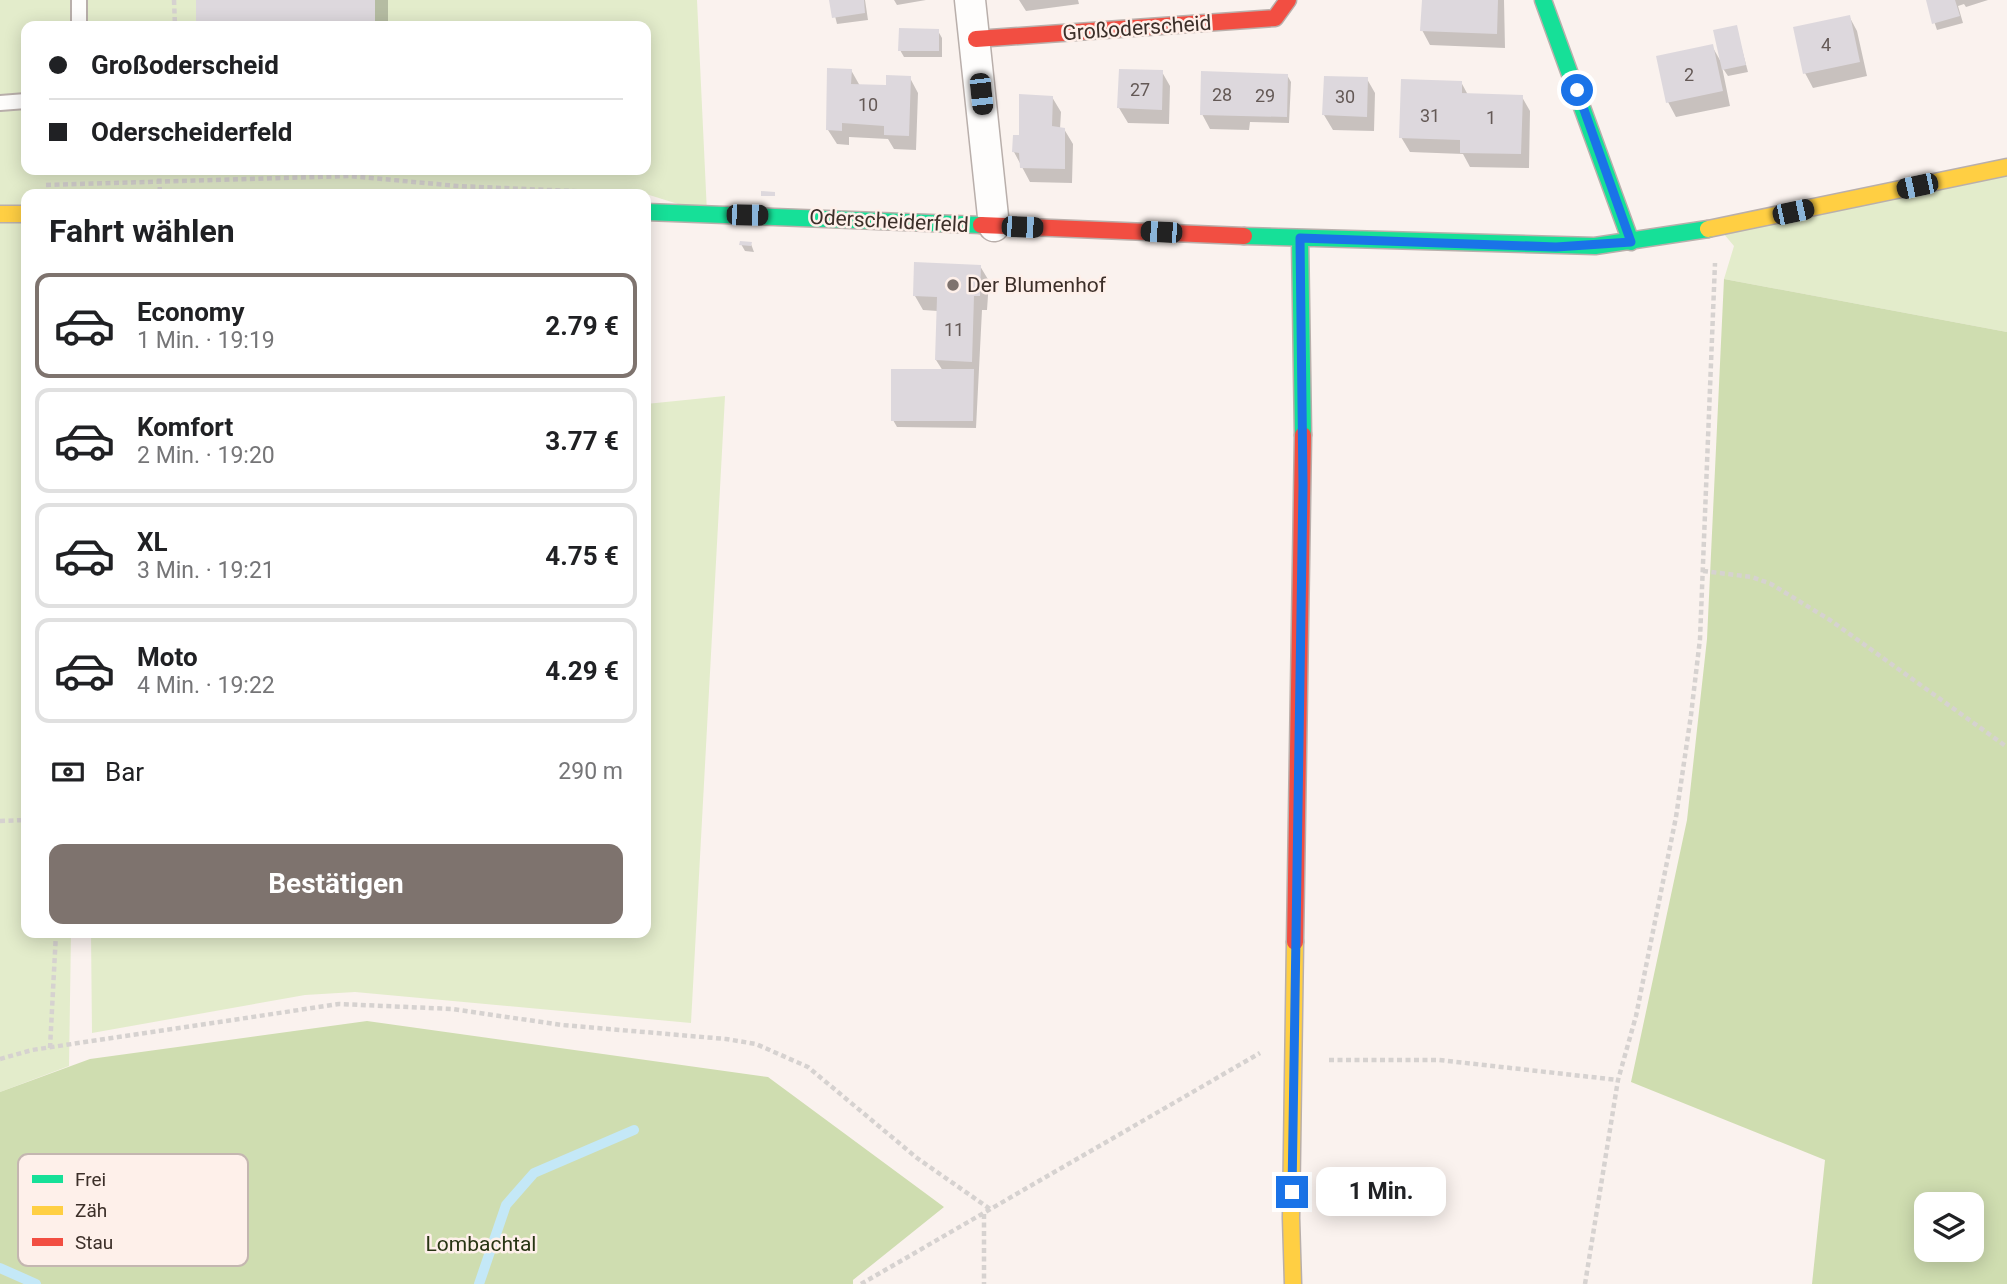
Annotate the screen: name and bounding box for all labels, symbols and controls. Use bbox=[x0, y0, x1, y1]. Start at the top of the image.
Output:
street label: Großoderscheid bbox=[1062, 11, 1212, 45]
house number: 4 bbox=[1821, 34, 1831, 55]
text: Großoderscheid bbox=[91, 50, 279, 80]
house number: 2 bbox=[1684, 64, 1694, 85]
car bbox=[969, 72, 994, 116]
route start bbox=[1561, 74, 1593, 106]
house number: 27 bbox=[1130, 79, 1150, 100]
house number: 28 bbox=[1212, 84, 1232, 105]
house number: 29 bbox=[1255, 85, 1275, 106]
house number: 30 bbox=[1335, 86, 1355, 107]
house number: 10 bbox=[858, 94, 878, 115]
house number: 31 bbox=[1420, 105, 1440, 126]
house number: 1 bbox=[1486, 107, 1496, 128]
text: Oderscheiderfeld bbox=[91, 117, 293, 147]
car bbox=[1895, 171, 1940, 201]
car bbox=[1771, 197, 1816, 227]
car bbox=[726, 204, 769, 226]
street label: Oderscheiderfeld bbox=[809, 205, 969, 237]
text: Fahrt wählen bbox=[49, 212, 235, 250]
car bbox=[1001, 216, 1044, 238]
car bbox=[1140, 220, 1183, 244]
place label: Der Blumenhof bbox=[967, 273, 1107, 297]
marker: Der Blumenhof bbox=[945, 277, 961, 293]
icon: car bbox=[53, 294, 116, 357]
text: Economy bbox=[137, 297, 244, 327]
text: 2.79 € bbox=[545, 311, 619, 341]
house number: 11 bbox=[944, 319, 964, 340]
text: 1 Min. · 19:19 bbox=[137, 327, 275, 354]
icon: car bbox=[53, 409, 116, 472]
text: Komfort bbox=[137, 412, 233, 442]
text: 3.77 € bbox=[545, 426, 619, 456]
text: 2 Min. · 19:20 bbox=[137, 442, 275, 469]
icon: car bbox=[53, 524, 116, 587]
text: XL bbox=[137, 527, 168, 557]
text: 4.75 € bbox=[545, 541, 619, 571]
text: 3 Min. · 19:21 bbox=[137, 557, 275, 584]
icon: car bbox=[53, 639, 116, 702]
text: Moto bbox=[137, 642, 198, 672]
text: 4.29 € bbox=[545, 656, 619, 686]
text: 4 Min. · 19:22 bbox=[137, 672, 275, 699]
icon: cash bbox=[49, 753, 87, 791]
text: Bar bbox=[105, 757, 144, 787]
text: 290 m bbox=[558, 758, 623, 785]
button: Bestätigen bbox=[49, 844, 623, 924]
legend bbox=[18, 1154, 248, 1266]
text: Frei bbox=[75, 1168, 106, 1191]
callout: 1 Min. bbox=[1316, 1168, 1446, 1216]
route end bbox=[1276, 1176, 1308, 1208]
text: 1 Min. bbox=[1349, 1178, 1413, 1205]
map controls bbox=[1914, 1192, 1984, 1262]
button: layers bbox=[1914, 1192, 1984, 1262]
text: Zäh bbox=[75, 1199, 107, 1222]
text: Stau bbox=[75, 1231, 113, 1254]
park label: Lombachtal bbox=[426, 1232, 536, 1256]

